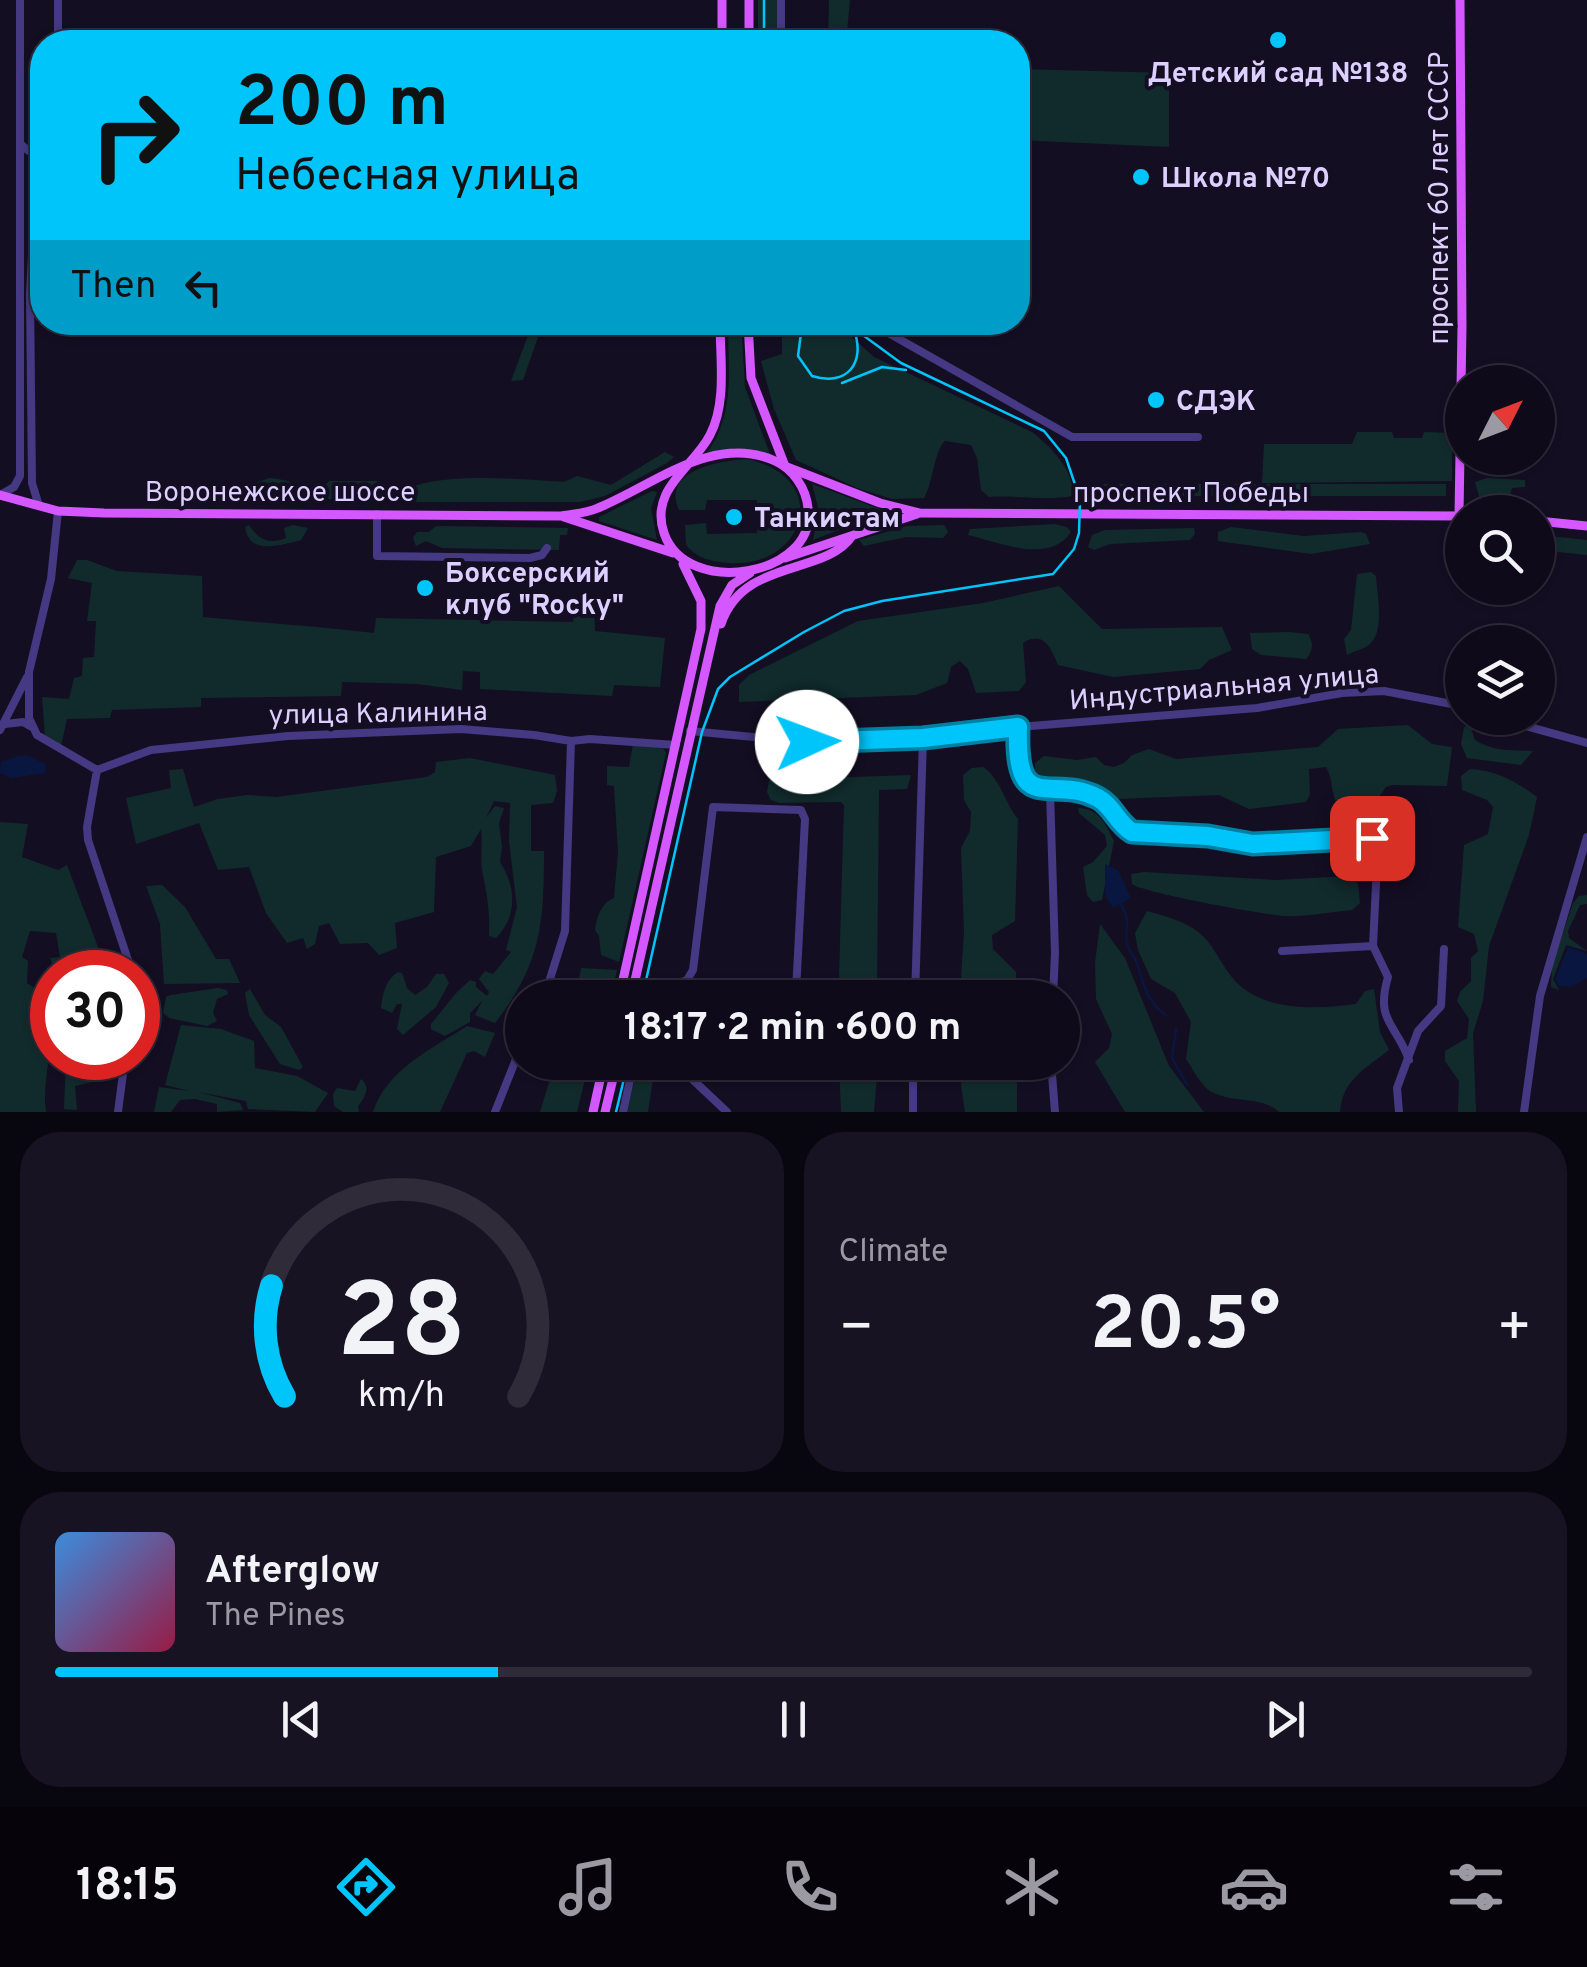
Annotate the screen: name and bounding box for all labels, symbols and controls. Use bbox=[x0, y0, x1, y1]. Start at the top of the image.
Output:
marker: Детский сад №138 bbox=[1267, 29, 1289, 51]
street label: проспект 60 лет СССР bbox=[1423, 51, 1459, 345]
place label: Детский сад №138 bbox=[1148, 57, 1408, 93]
text: 200 m bbox=[235, 62, 449, 151]
icon: right bbox=[70, 70, 200, 200]
text: Небесная улица bbox=[235, 149, 580, 206]
place label: Школа №70 bbox=[1161, 162, 1330, 198]
marker: Школа №70 bbox=[1130, 166, 1152, 188]
icon: left bbox=[176, 260, 231, 315]
text: Then bbox=[70, 263, 156, 312]
north arrow bbox=[1445, 365, 1555, 475]
map controls bbox=[1445, 365, 1555, 735]
place label: СДЭК bbox=[1176, 385, 1256, 421]
marker: СДЭК bbox=[1145, 389, 1167, 411]
street label: Воронежское шоссе bbox=[145, 476, 415, 512]
street label: проспект Победы bbox=[1073, 477, 1309, 513]
button: search bbox=[1445, 495, 1555, 605]
place label: Танкистам bbox=[754, 502, 900, 538]
marker: Танкистам bbox=[723, 506, 745, 528]
place label: Боксерский клуб "Rocky" bbox=[445, 557, 624, 625]
marker: Боксерский клуб "Rocky" bbox=[414, 577, 436, 599]
button: layers bbox=[1445, 625, 1555, 735]
street label: Индустриальная улица bbox=[1068, 658, 1381, 720]
position arrow bbox=[755, 690, 859, 794]
street label: улица Калинина bbox=[268, 695, 488, 735]
pin bbox=[1330, 796, 1415, 881]
icon: arrive bbox=[1345, 811, 1400, 866]
speed limit sign: 30 bbox=[30, 950, 160, 1080]
text: 18:17 · 2 min · 600 m bbox=[624, 1005, 961, 1054]
text: Climate bbox=[839, 1233, 948, 1273]
text: 28 bbox=[337, 1262, 466, 1394]
text: 20.5° bbox=[1090, 1281, 1280, 1376]
text: − bbox=[839, 1295, 874, 1365]
text: + bbox=[1497, 1295, 1532, 1365]
text: km/h bbox=[358, 1374, 445, 1420]
text: Afterglow bbox=[205, 1548, 380, 1597]
text: The Pines bbox=[205, 1597, 346, 1637]
icon: previous bbox=[274, 1692, 329, 1747]
icon: pause bbox=[766, 1692, 821, 1747]
icon: next bbox=[1258, 1692, 1313, 1747]
icon: directions bbox=[331, 1852, 401, 1922]
icon: music bbox=[553, 1852, 623, 1922]
icon: phone bbox=[775, 1852, 845, 1922]
icon: climate bbox=[997, 1852, 1067, 1922]
icon: car bbox=[1219, 1852, 1289, 1922]
icon: filters bbox=[1441, 1852, 1511, 1922]
text: 18:15 bbox=[76, 1859, 179, 1916]

